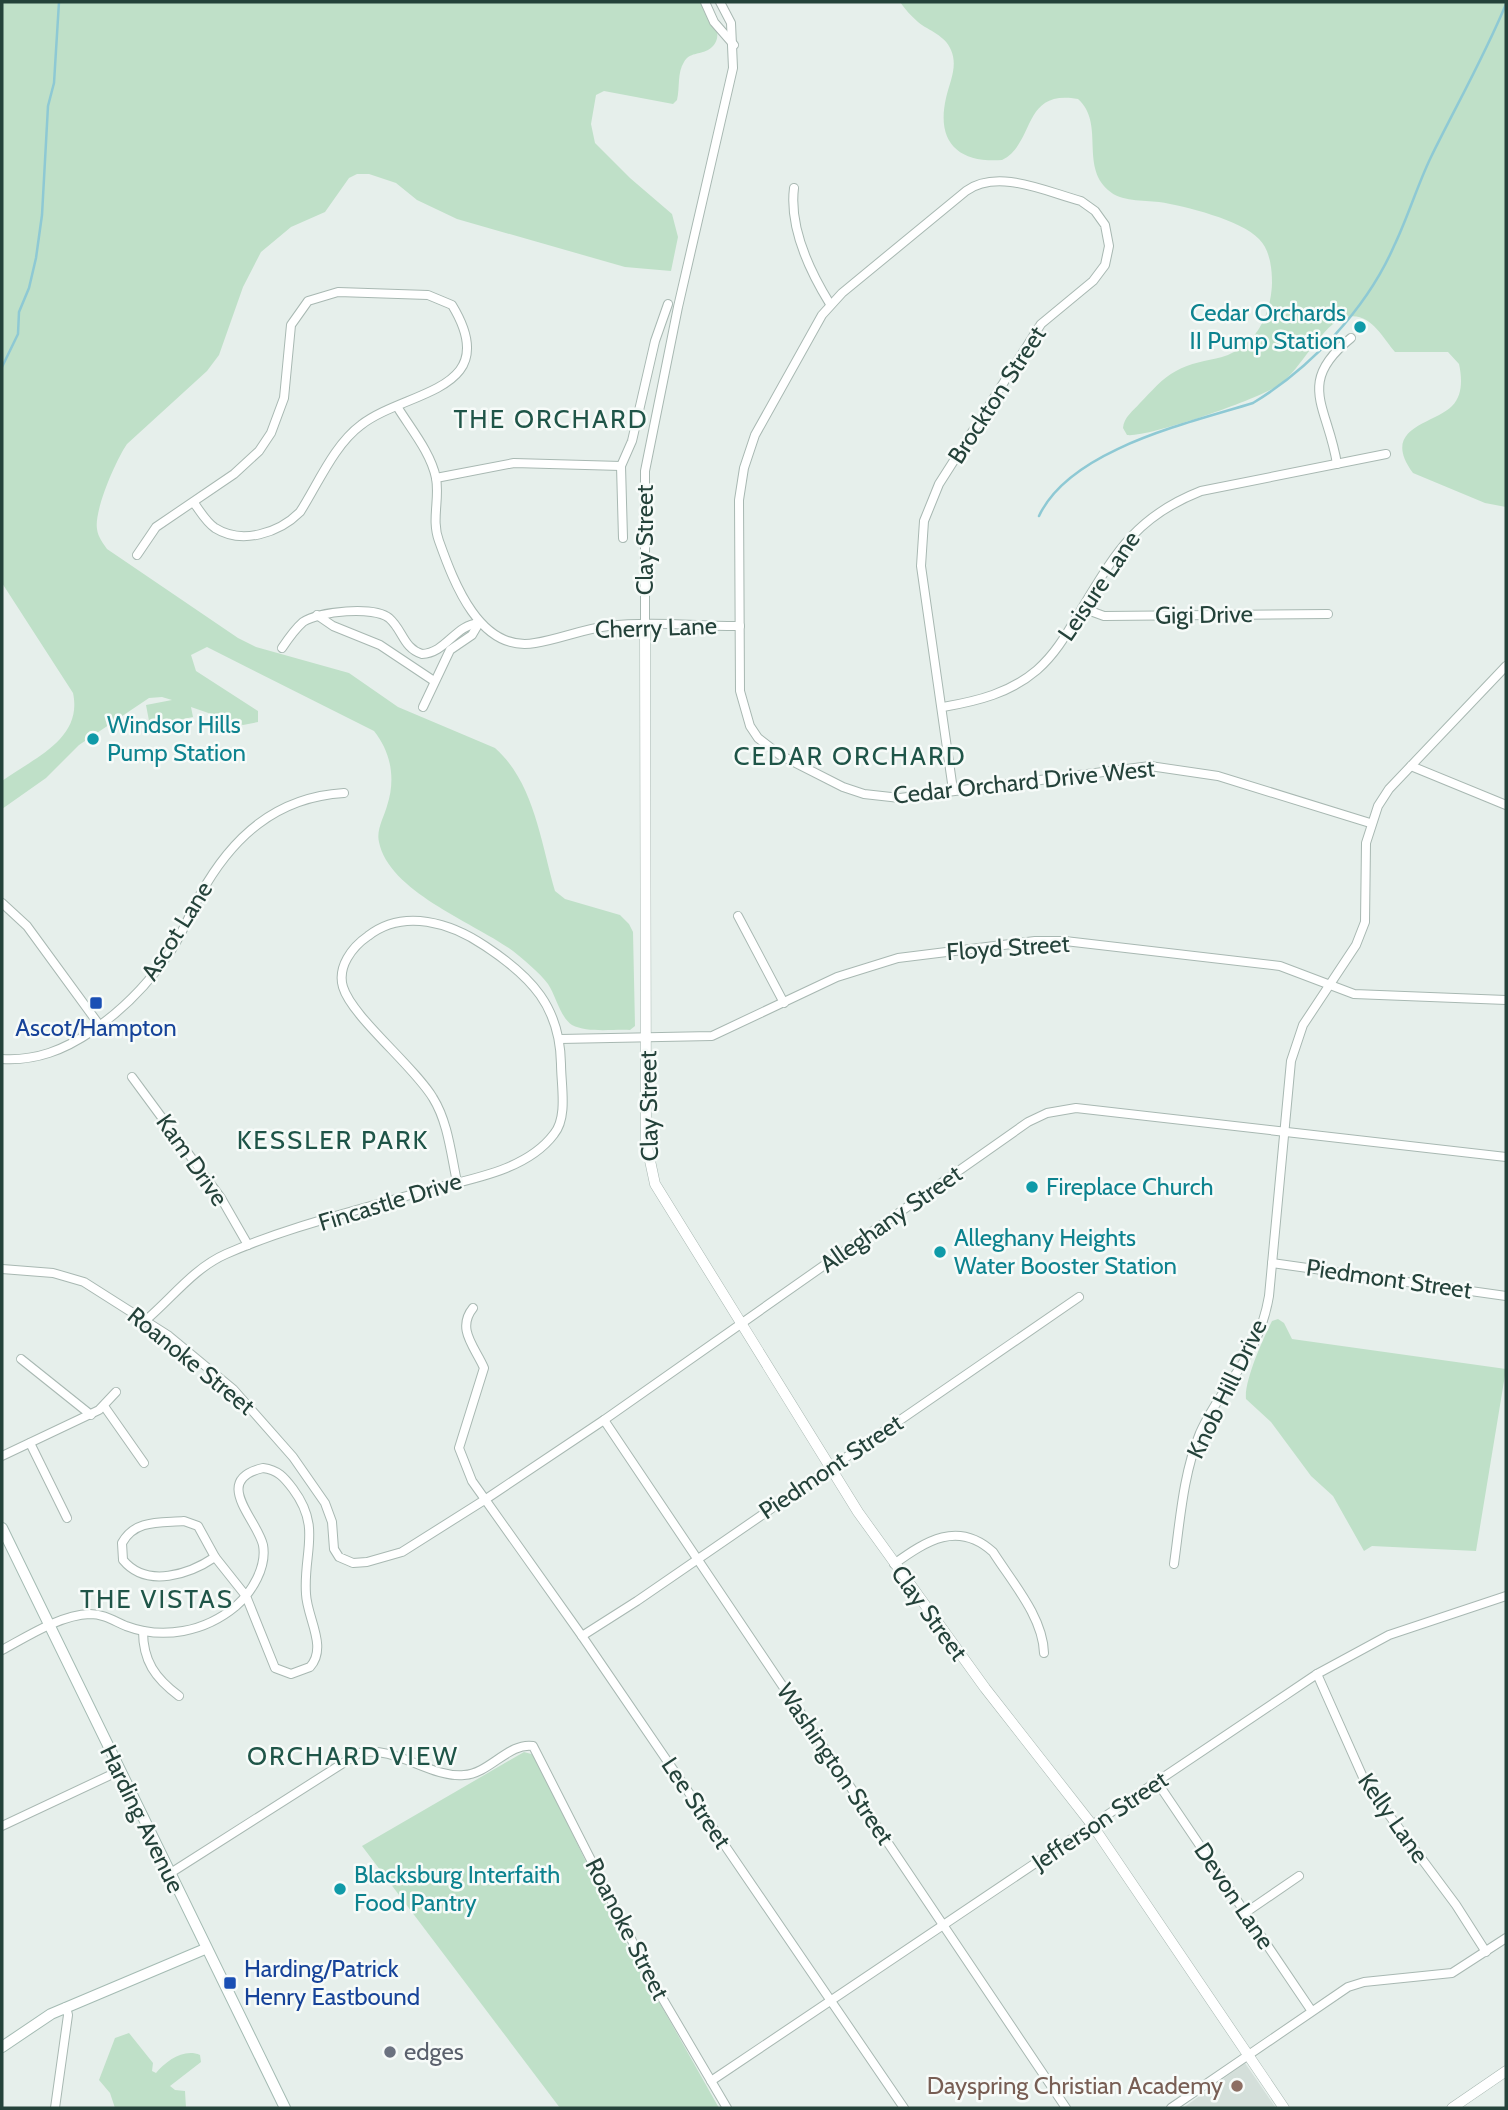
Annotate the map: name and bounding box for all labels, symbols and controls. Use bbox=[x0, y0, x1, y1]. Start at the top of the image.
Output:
place label: Cedar Orchards II Pump Station bbox=[1190, 298, 1346, 355]
marker: Cedar Orchards II Pump Station bbox=[1352, 319, 1368, 335]
street label: Brockton Street bbox=[941, 321, 1052, 469]
district label: THE ORCHARD bbox=[453, 403, 649, 435]
street label: Clay Street bbox=[630, 485, 659, 595]
street label: Leisure Lane bbox=[1051, 525, 1146, 646]
street label: Gigi Drive bbox=[1155, 599, 1253, 630]
street label: Cherry Lane bbox=[594, 611, 717, 644]
place label: Windsor Hills Pump Station bbox=[107, 710, 246, 767]
marker: Windsor Hills Pump Station bbox=[85, 731, 101, 747]
district label: CEDAR ORCHARD bbox=[733, 740, 967, 772]
street label: Cedar Orchard Drive West bbox=[892, 753, 1156, 810]
street label: Ascot Lane bbox=[135, 876, 218, 986]
street label: Floyd Street bbox=[945, 929, 1070, 966]
marker: Ascot/Hampton bbox=[88, 995, 104, 1011]
place label: Ascot/Hampton bbox=[15, 1013, 177, 1042]
street label: Clay Street bbox=[633, 1050, 664, 1162]
street label: Kam Drive bbox=[150, 1108, 235, 1211]
district label: KESSLER PARK bbox=[237, 1124, 429, 1156]
street label: Alleghany Street bbox=[814, 1159, 967, 1278]
street label: Fincastle Drive bbox=[315, 1166, 465, 1237]
place label: Fireplace Church bbox=[1046, 1172, 1214, 1201]
marker: Fireplace Church bbox=[1024, 1179, 1040, 1195]
place label: Alleghany Heights Water Booster Station bbox=[954, 1223, 1177, 1280]
marker: Alleghany Heights Water Booster Station bbox=[932, 1244, 948, 1260]
street label: Piedmont Street bbox=[1304, 1253, 1474, 1304]
street label: Roanoke Street bbox=[122, 1301, 261, 1421]
street label: Knob Hill Drive bbox=[1180, 1314, 1273, 1463]
street label: Piedmont Street bbox=[753, 1408, 908, 1525]
street label: Clay Street bbox=[885, 1559, 974, 1666]
district label: THE VISTAS bbox=[80, 1583, 234, 1615]
street label: Washington Street bbox=[771, 1678, 900, 1850]
street label: Harding Avenue bbox=[94, 1740, 191, 1897]
district label: ORCHARD VIEW bbox=[247, 1740, 459, 1772]
street label: Lee Street bbox=[655, 1752, 737, 1854]
street label: Jefferson Street bbox=[1026, 1765, 1173, 1877]
street label: Kelly Lane bbox=[1352, 1767, 1435, 1868]
street label: Devon Lane bbox=[1188, 1837, 1281, 1955]
street label: Roanoke Street bbox=[579, 1853, 676, 2004]
place label: Blacksburg Interfaith Food Pantry bbox=[354, 1860, 560, 1917]
marker: Blacksburg Interfaith Food Pantry bbox=[332, 1881, 348, 1897]
place label: Harding/Patrick Henry Eastbound bbox=[244, 1954, 420, 2011]
marker: Harding/Patrick Henry Eastbound bbox=[222, 1975, 238, 1991]
place label: edges bbox=[404, 2037, 464, 2066]
marker: edges bbox=[382, 2044, 398, 2060]
place label: Dayspring Christian Academy bbox=[927, 2071, 1223, 2100]
marker: Dayspring Christian Academy bbox=[1229, 2078, 1245, 2094]

